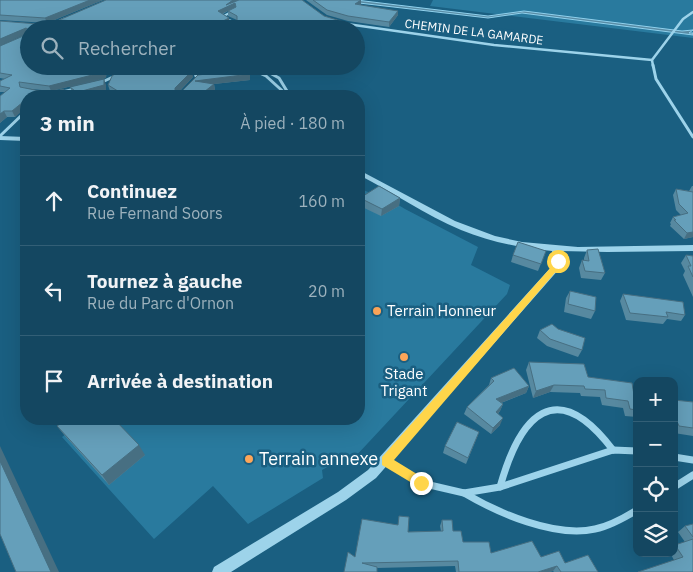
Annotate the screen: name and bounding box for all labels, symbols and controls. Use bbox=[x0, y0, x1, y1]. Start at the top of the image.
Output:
street label: CHEMIN DE LA GAMARDE bbox=[404, 16, 544, 47]
search box bbox=[20, 20, 365, 75]
icon: search bbox=[38, 34, 66, 62]
text: Rechercher bbox=[78, 36, 176, 60]
text: 3 min bbox=[40, 109, 95, 137]
text: À pied · 180 m bbox=[240, 113, 345, 133]
text: Continuez bbox=[87, 179, 177, 203]
icon: ahead bbox=[40, 187, 68, 215]
text: 160 m bbox=[298, 191, 345, 211]
text: Rue Fernand Soors bbox=[87, 203, 223, 223]
route start bbox=[547, 250, 570, 273]
text: Tournez à gauche bbox=[87, 269, 243, 293]
icon: left bbox=[40, 277, 68, 305]
text: 20 m bbox=[308, 281, 345, 301]
text: Rue du Parc d'Ornon bbox=[87, 293, 234, 313]
place label: Terrain Honneur bbox=[387, 301, 496, 320]
marker: Terrain Honneur bbox=[371, 305, 383, 317]
marker: Stade Trigant bbox=[398, 351, 410, 363]
place label: Stade Trigant bbox=[381, 364, 427, 400]
icon: arrive bbox=[40, 367, 68, 395]
text: Arrivée à destination bbox=[87, 369, 273, 393]
map controls bbox=[633, 377, 678, 557]
button: + bbox=[633, 377, 678, 422]
button: − bbox=[633, 422, 678, 467]
place label: Terrain annexe bbox=[259, 447, 378, 470]
marker: Terrain annexe bbox=[243, 453, 255, 465]
button: locate bbox=[633, 467, 678, 512]
route end bbox=[410, 472, 433, 495]
button: layers bbox=[633, 512, 678, 557]

